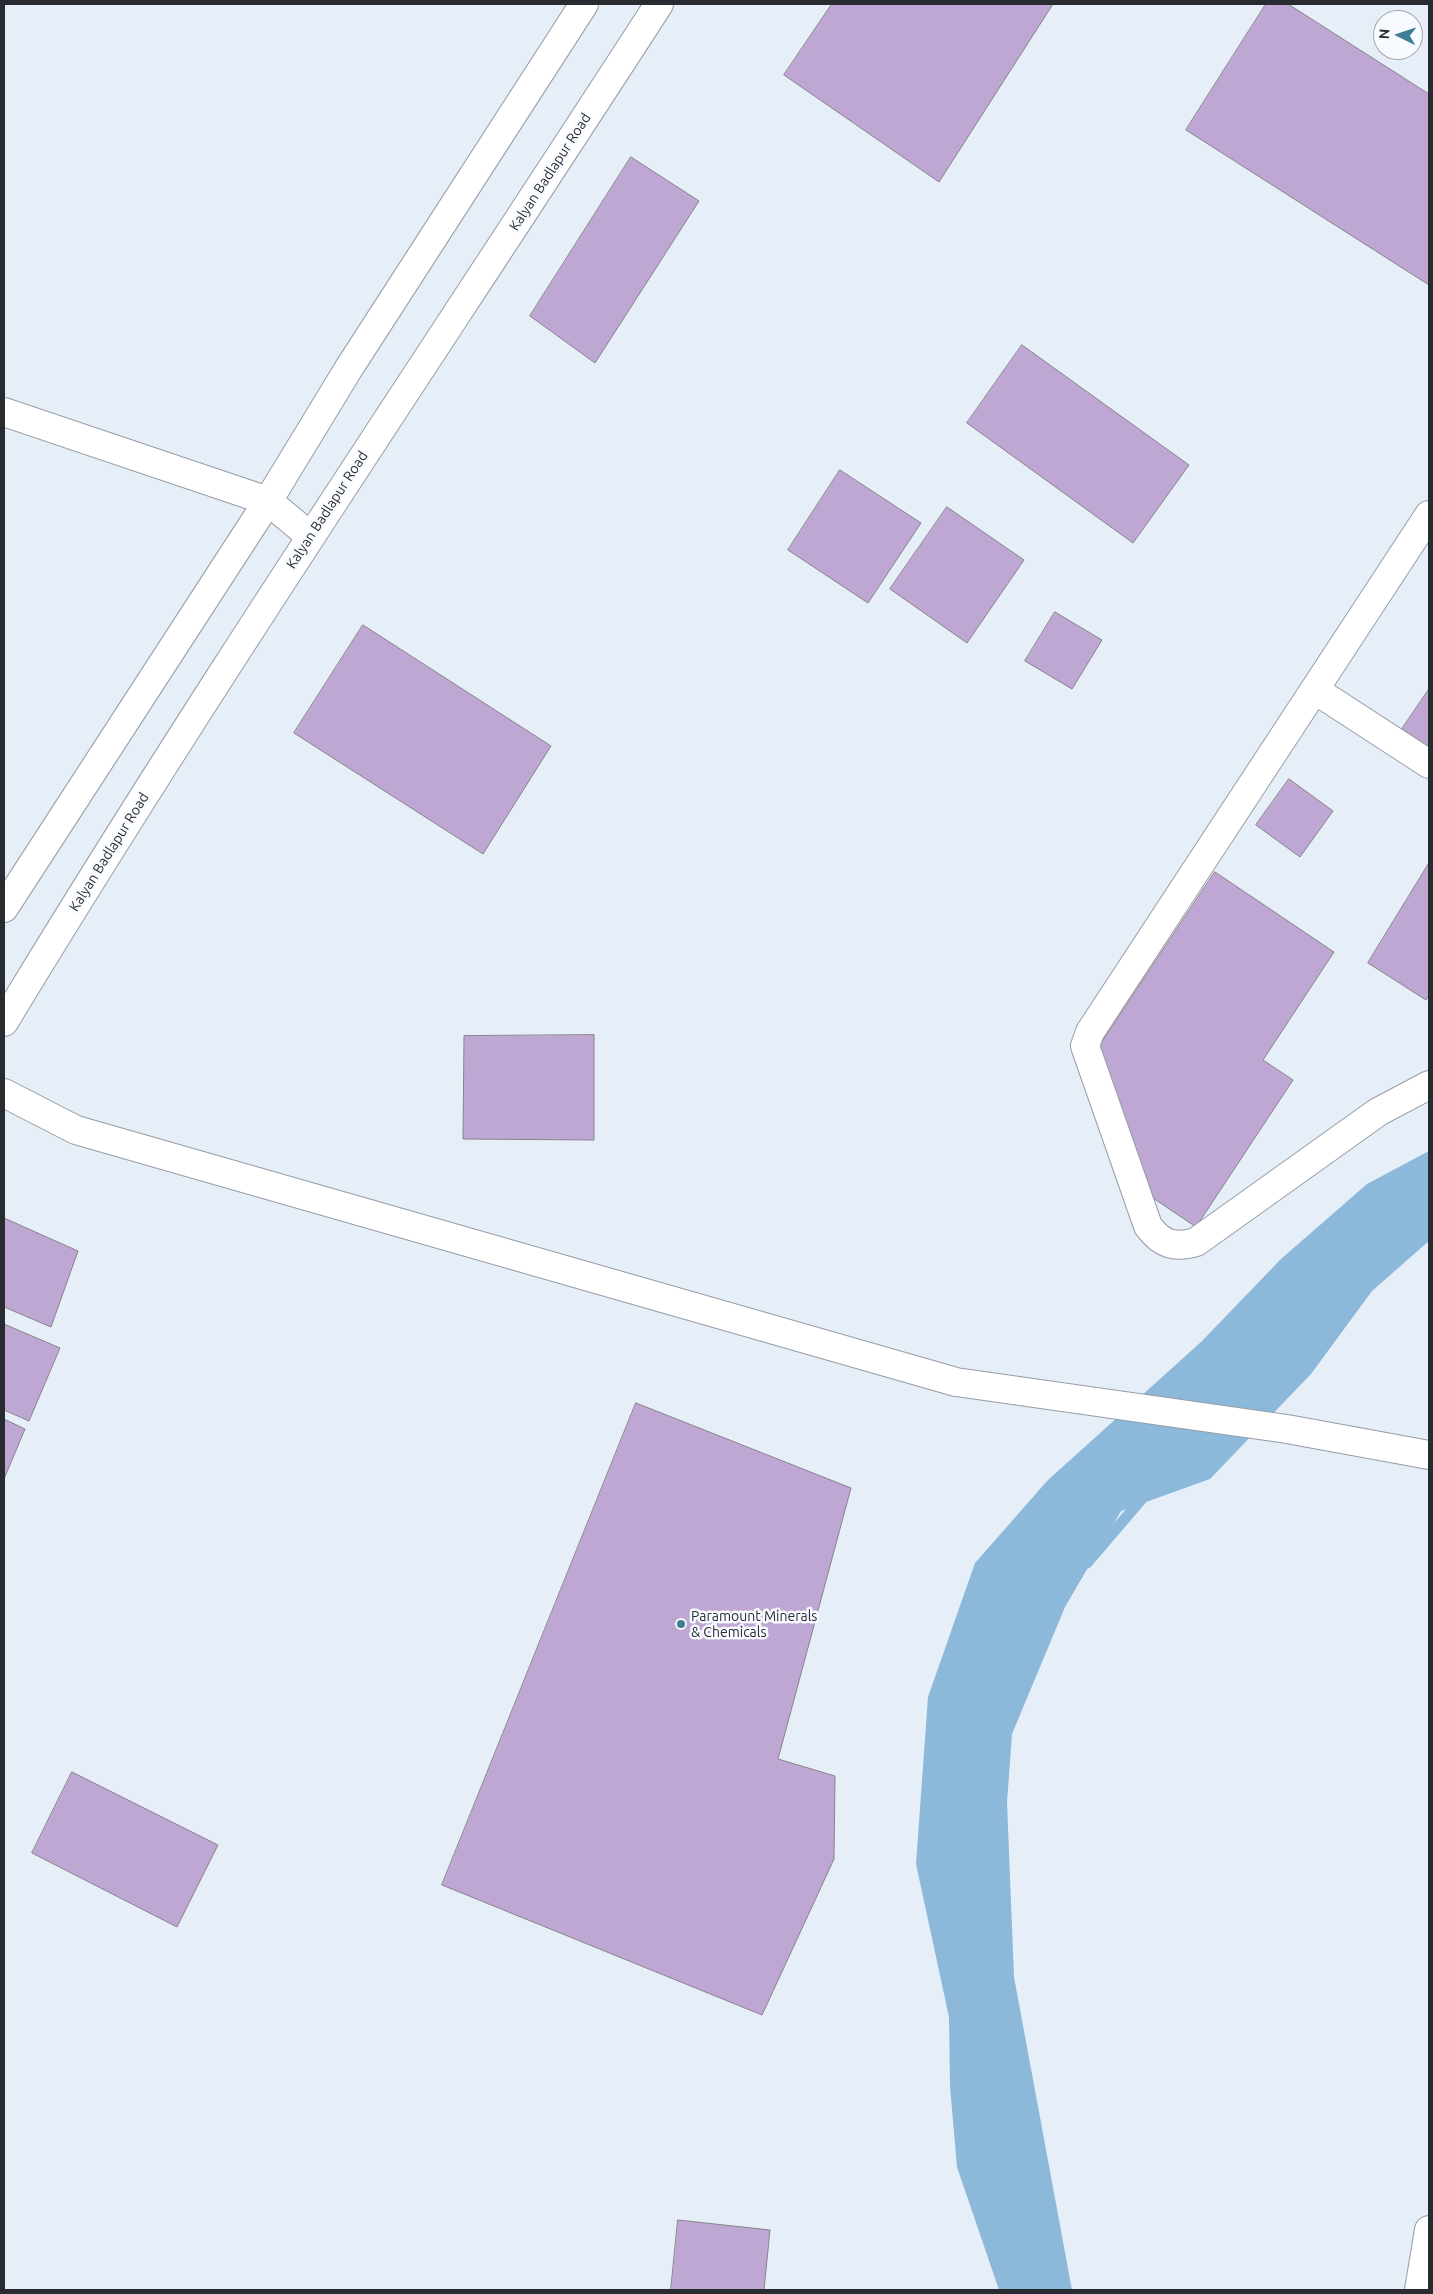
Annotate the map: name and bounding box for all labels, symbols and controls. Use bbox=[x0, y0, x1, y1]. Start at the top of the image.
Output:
north arrow bbox=[1373, 10, 1423, 60]
text: N bbox=[1376, 28, 1392, 40]
street label: Kalyan Badlapur Road bbox=[506, 110, 594, 234]
street label: Kalyan Badlapur Road bbox=[283, 448, 371, 572]
street label: Kalyan Badlapur Road bbox=[66, 790, 152, 914]
place label: Paramount Minerals & Chemicals bbox=[691, 1608, 817, 1640]
marker: Paramount Minerals & Chemicals bbox=[675, 1618, 687, 1630]

